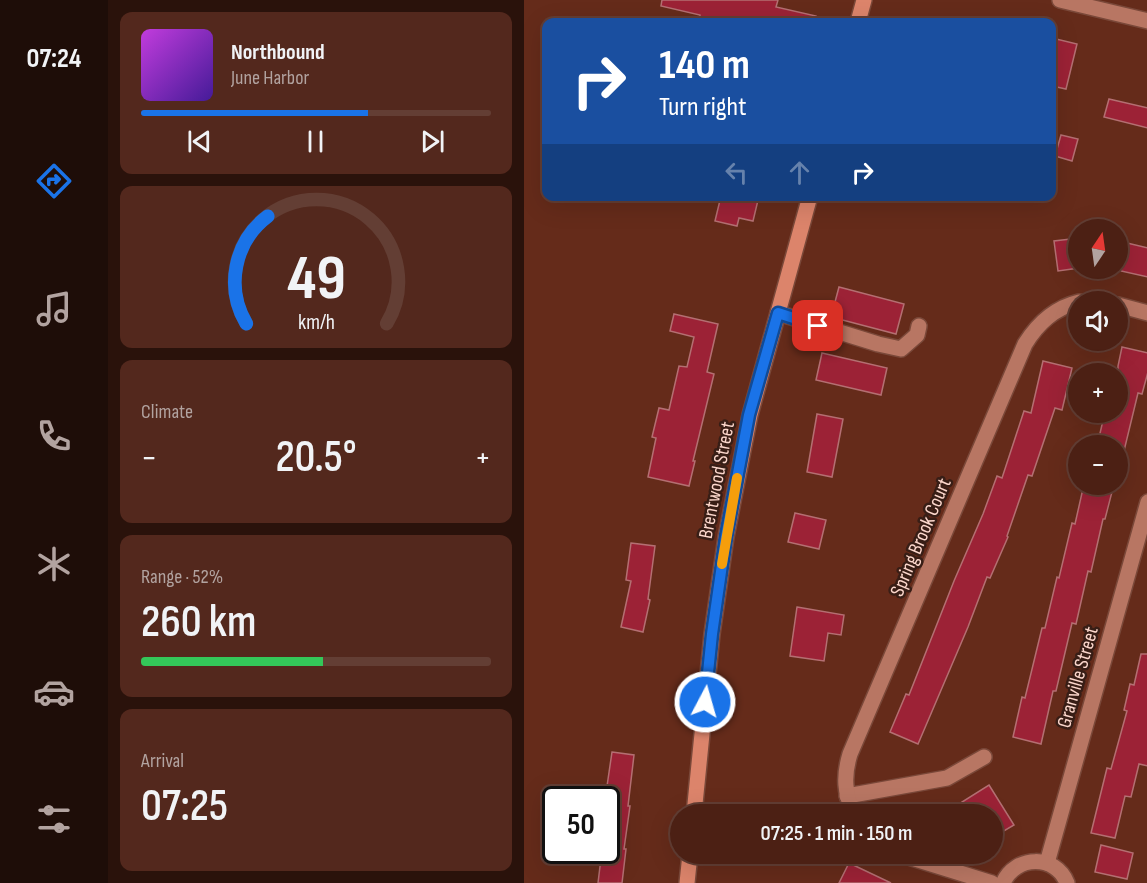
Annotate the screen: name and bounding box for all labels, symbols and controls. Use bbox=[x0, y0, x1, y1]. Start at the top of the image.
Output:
text: Northbound bbox=[231, 39, 325, 66]
text: 140 m bbox=[659, 40, 750, 91]
icon: right bbox=[560, 42, 638, 120]
text: 07:24 bbox=[27, 43, 81, 75]
text: June Harbor bbox=[231, 66, 309, 90]
text: Turn right bbox=[659, 91, 746, 123]
icon: previous bbox=[183, 125, 216, 158]
icon: pause bbox=[299, 125, 332, 158]
icon: next bbox=[416, 125, 449, 158]
icon: left bbox=[720, 156, 753, 189]
icon: ahead bbox=[783, 156, 816, 189]
icon: right bbox=[846, 156, 879, 189]
icon: directions bbox=[33, 160, 75, 202]
north arrow bbox=[1068, 219, 1128, 279]
map controls bbox=[1068, 219, 1128, 495]
text: 49 bbox=[287, 242, 345, 317]
icon: music bbox=[33, 288, 75, 330]
button: sound bbox=[1068, 291, 1128, 351]
pin bbox=[792, 300, 843, 351]
icon: arrive bbox=[801, 309, 834, 342]
text: km/h bbox=[297, 311, 335, 336]
button: + bbox=[1068, 363, 1128, 423]
text: Climate bbox=[141, 400, 193, 424]
icon: phone bbox=[33, 415, 75, 457]
street label: Brentwood Street bbox=[694, 420, 740, 541]
text: 20.5° bbox=[275, 430, 357, 485]
button: − bbox=[1068, 435, 1128, 495]
text: − bbox=[141, 438, 157, 478]
text: + bbox=[475, 438, 491, 478]
street label: Spring Brook Court bbox=[885, 475, 957, 600]
icon: climate bbox=[33, 543, 75, 585]
text: Range · 52% bbox=[141, 565, 223, 589]
text: 260 km bbox=[141, 595, 256, 650]
street label: Granville Street bbox=[1052, 624, 1104, 731]
position arrow bbox=[673, 670, 737, 734]
icon: car bbox=[33, 671, 75, 713]
text: Arrival bbox=[141, 749, 184, 773]
text: 07:25 bbox=[141, 779, 228, 834]
speed limit sign: 50 bbox=[542, 786, 620, 864]
icon: filters bbox=[33, 798, 75, 840]
text: 07:25 · 1 min · 150 m bbox=[761, 820, 912, 847]

